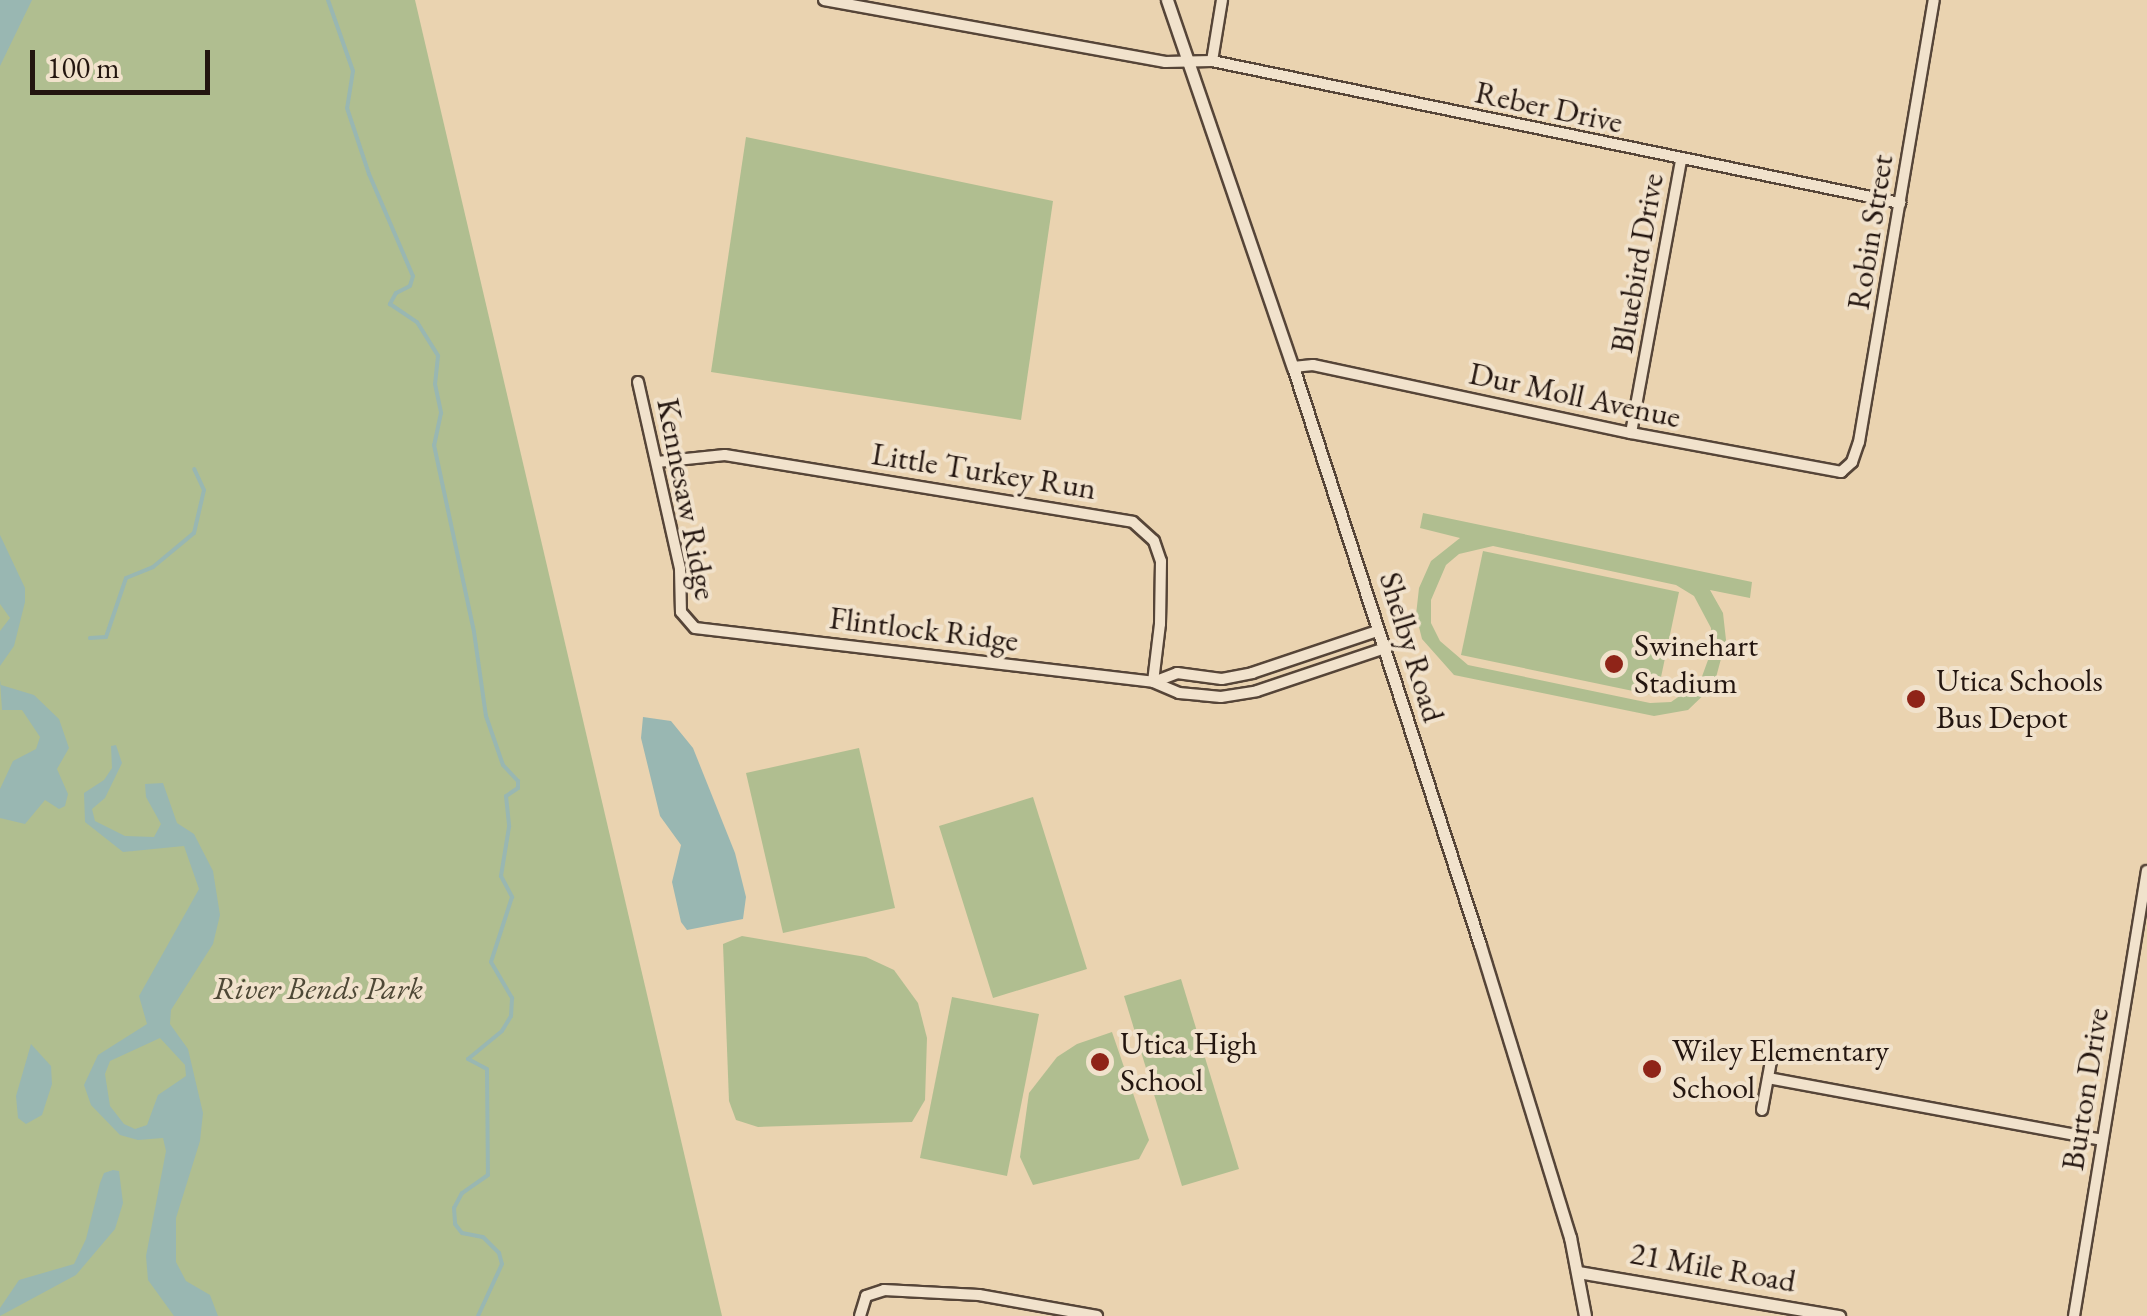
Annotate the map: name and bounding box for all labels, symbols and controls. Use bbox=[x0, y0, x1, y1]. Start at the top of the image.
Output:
scale bar bbox=[35, 30, 215, 92]
text: 100 m bbox=[47, 48, 120, 87]
street label: Reber Drive bbox=[1472, 73, 1626, 141]
street label: Robin Street bbox=[1839, 152, 1901, 312]
street label: Bluebird Drive bbox=[1602, 170, 1672, 356]
street label: Dur Moll Avenue bbox=[1466, 354, 1684, 436]
street label: Kennesaw Ridge bbox=[649, 395, 725, 603]
street label: Little Turkey Run bbox=[869, 434, 1099, 508]
street label: Shelby Road bbox=[1371, 567, 1453, 727]
street label: Flintlock Ridge bbox=[827, 598, 1021, 660]
place label: Swinehart Stadium bbox=[1634, 627, 1758, 702]
marker: Swinehart Stadium bbox=[1603, 653, 1625, 675]
place label: Utica Schools Bus Depot bbox=[1936, 662, 2103, 737]
marker: Utica Schools Bus Depot bbox=[1905, 688, 1927, 710]
park label: River Bends Park bbox=[213, 969, 423, 1007]
street label: Burton Drive bbox=[2053, 1005, 2117, 1173]
place label: Utica High School bbox=[1120, 1025, 1257, 1100]
place label: Wiley Elementary School bbox=[1672, 1032, 1889, 1107]
marker: Utica High School bbox=[1089, 1051, 1111, 1073]
marker: Wiley Elementary School bbox=[1641, 1058, 1663, 1080]
street label: 21 Mile Road bbox=[1627, 1234, 1799, 1300]

